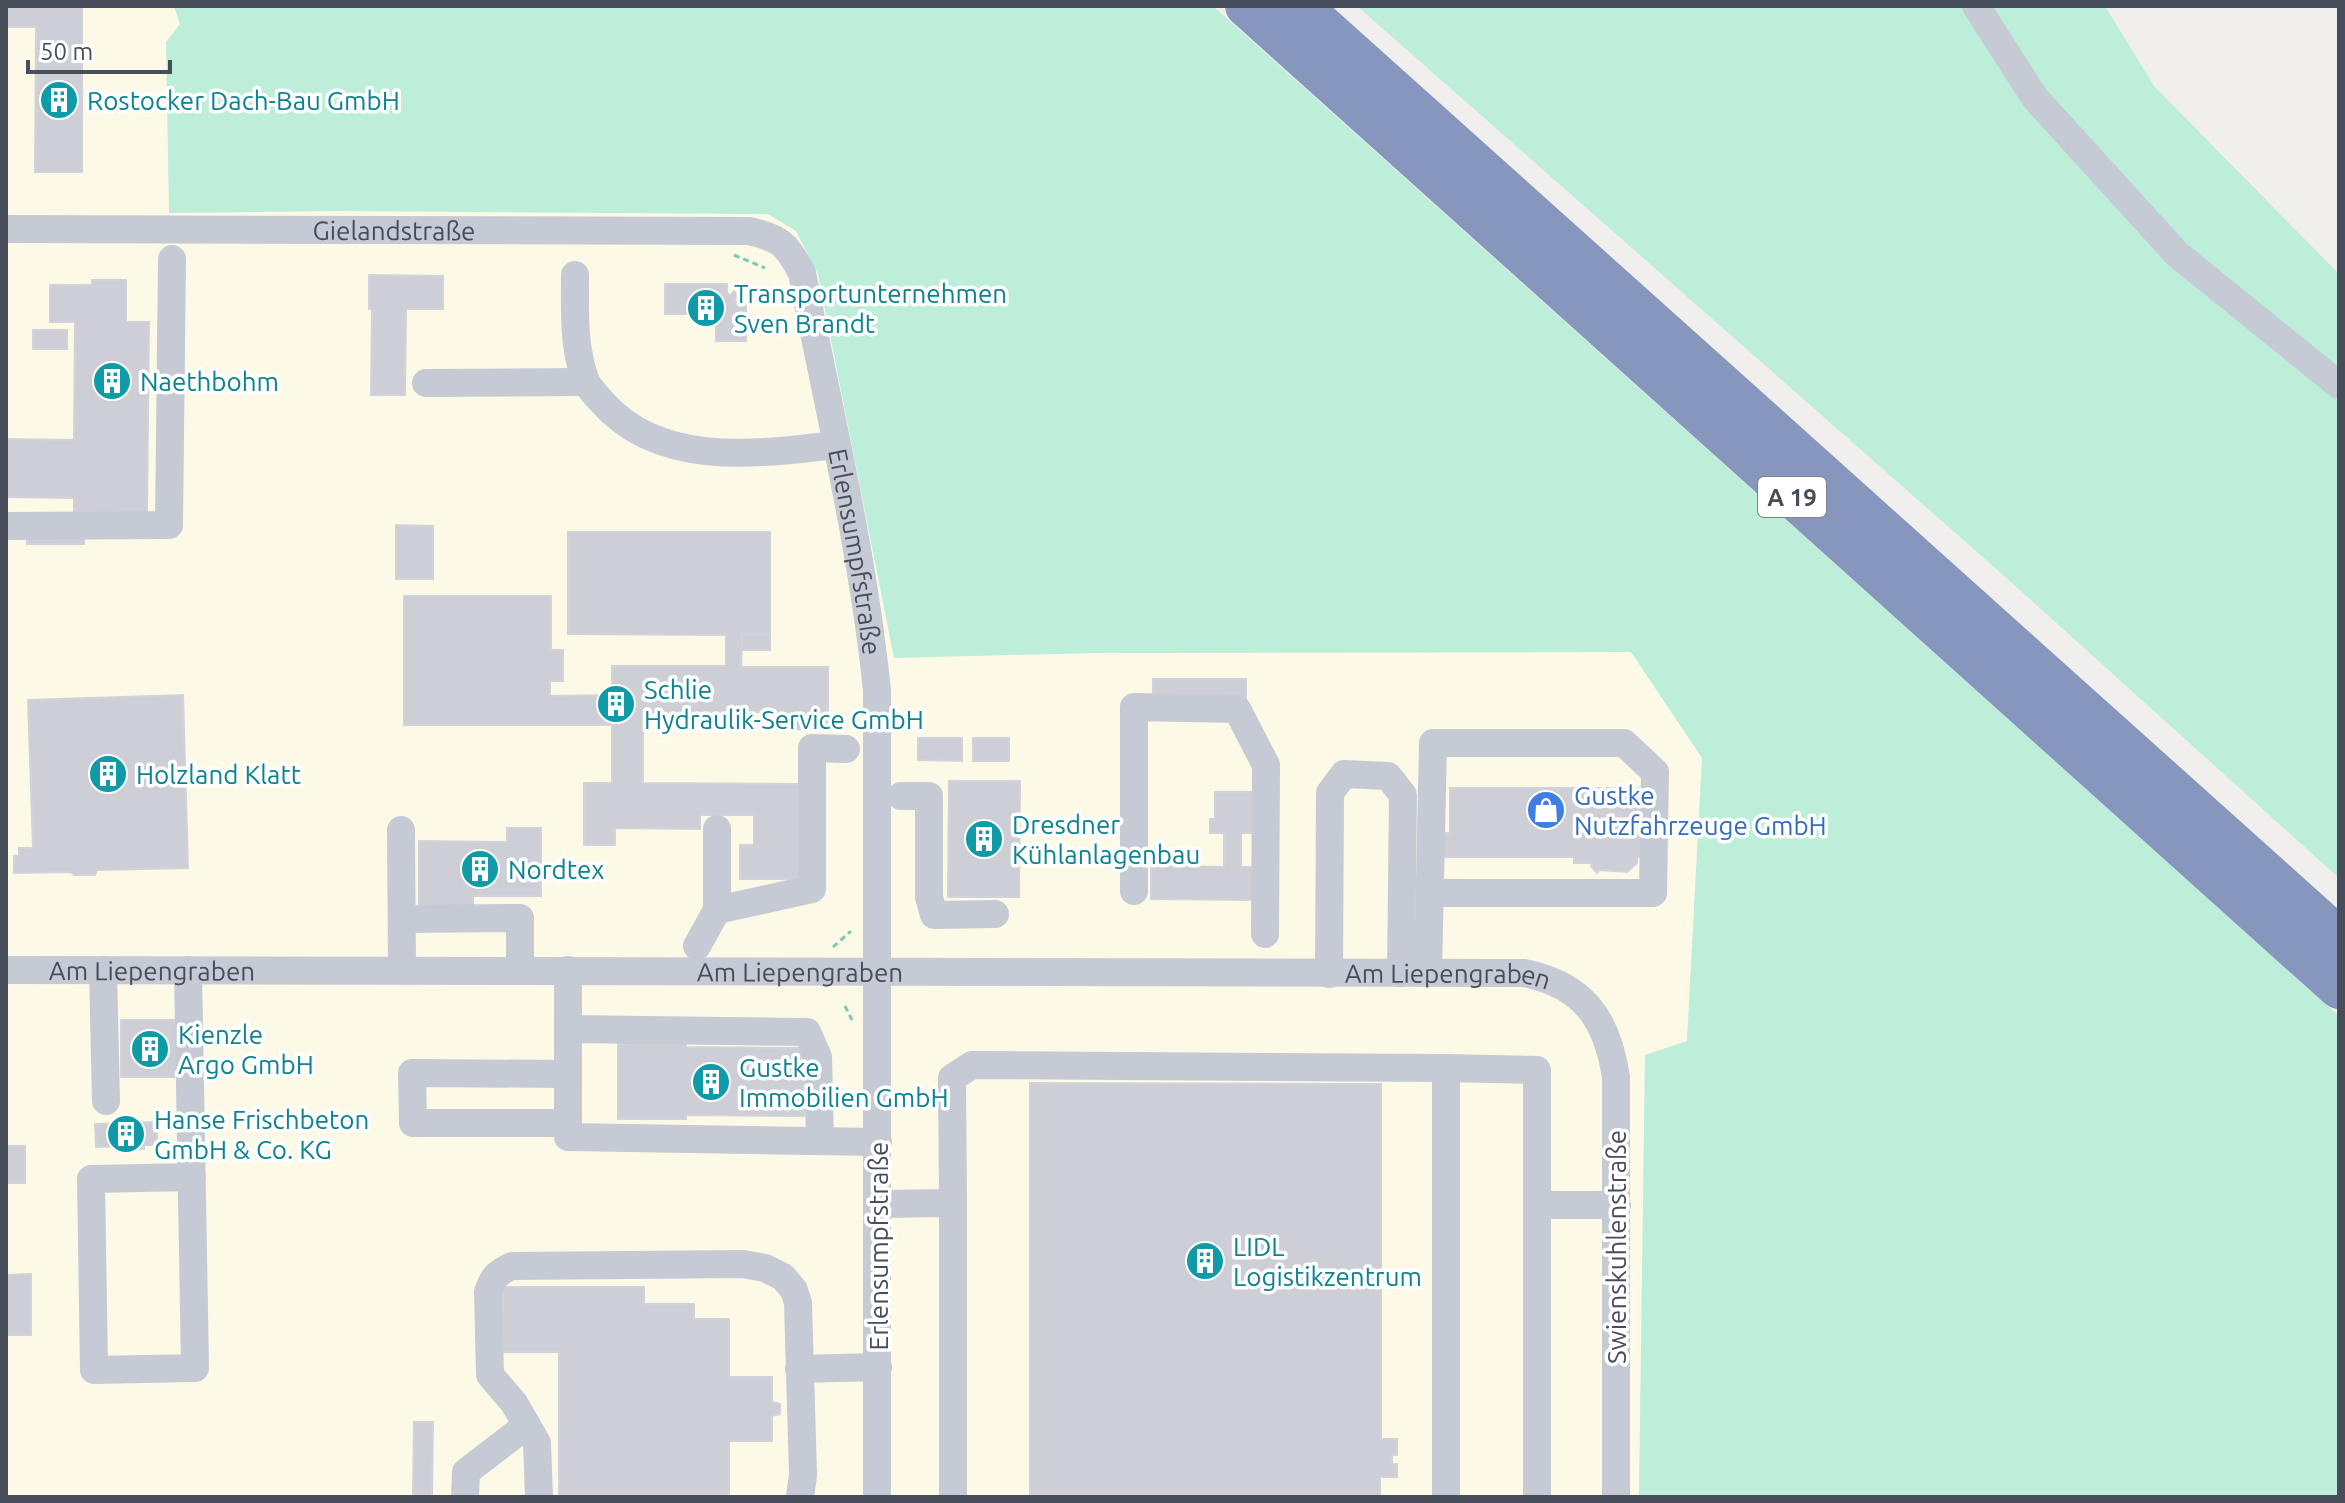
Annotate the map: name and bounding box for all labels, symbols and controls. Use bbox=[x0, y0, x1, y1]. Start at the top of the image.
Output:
scale bar bbox=[28, 24, 170, 74]
text: 50 m bbox=[40, 38, 93, 65]
building icon: Rostocker Dach-Bau GmbH bbox=[38, 79, 80, 121]
place label: Rostocker Dach-Bau GmbH bbox=[87, 86, 400, 115]
street label: Gielandstraße bbox=[312, 215, 476, 245]
place label: Transportunternehmen Sven Brandt bbox=[734, 279, 1007, 338]
building icon: Transportunternehmen Sven Brandt bbox=[685, 287, 727, 329]
building icon: Naethbohm bbox=[91, 360, 133, 402]
place label: Naethbohm bbox=[140, 367, 279, 396]
street label: Erlensumpfstraße bbox=[824, 446, 887, 657]
road number: A 19 bbox=[1758, 477, 1826, 517]
place label: Schlie Hydraulik-Service GmbH bbox=[644, 675, 924, 734]
building icon: Schlie Hydraulik-Service GmbH bbox=[595, 683, 637, 725]
building icon: Holzland Klatt bbox=[87, 753, 129, 795]
place label: Holzland Klatt bbox=[136, 760, 301, 789]
place label: Gustke Nutzfahrzeuge GmbH bbox=[1574, 781, 1827, 840]
shop icon: Gustke Nutzfahrzeuge GmbH bbox=[1525, 789, 1567, 831]
place label: Dresdner Kühlanlagenbau bbox=[1012, 810, 1200, 869]
building icon: Dresdner Kühlanlagenbau bbox=[963, 818, 1005, 860]
building icon: Nordtex bbox=[459, 848, 501, 890]
place label: Nordtex bbox=[508, 855, 604, 884]
street label: Am Liepengraben bbox=[49, 956, 255, 985]
street label: Am Liepengraben bbox=[697, 957, 903, 986]
street label: Am Liepengraben bbox=[1345, 958, 1555, 994]
place label: Kienzle Argo GmbH bbox=[178, 1020, 314, 1079]
building icon: Kienzle Argo GmbH bbox=[129, 1028, 171, 1070]
place label: Gustke Immobilien GmbH bbox=[739, 1053, 949, 1112]
building icon: Gustke Immobilien GmbH bbox=[690, 1061, 732, 1103]
place label: Hanse Frischbeton GmbH & Co. KG bbox=[154, 1105, 369, 1164]
building icon: Hanse Frischbeton GmbH & Co. KG bbox=[105, 1113, 147, 1155]
street label: Swienskuhlenstraße bbox=[1602, 1130, 1631, 1364]
street label: Erlensumpfstraße bbox=[864, 1142, 893, 1350]
place label: LIDL Logistikzentrum bbox=[1233, 1232, 1422, 1291]
building icon: LIDL Logistikzentrum bbox=[1184, 1240, 1226, 1282]

